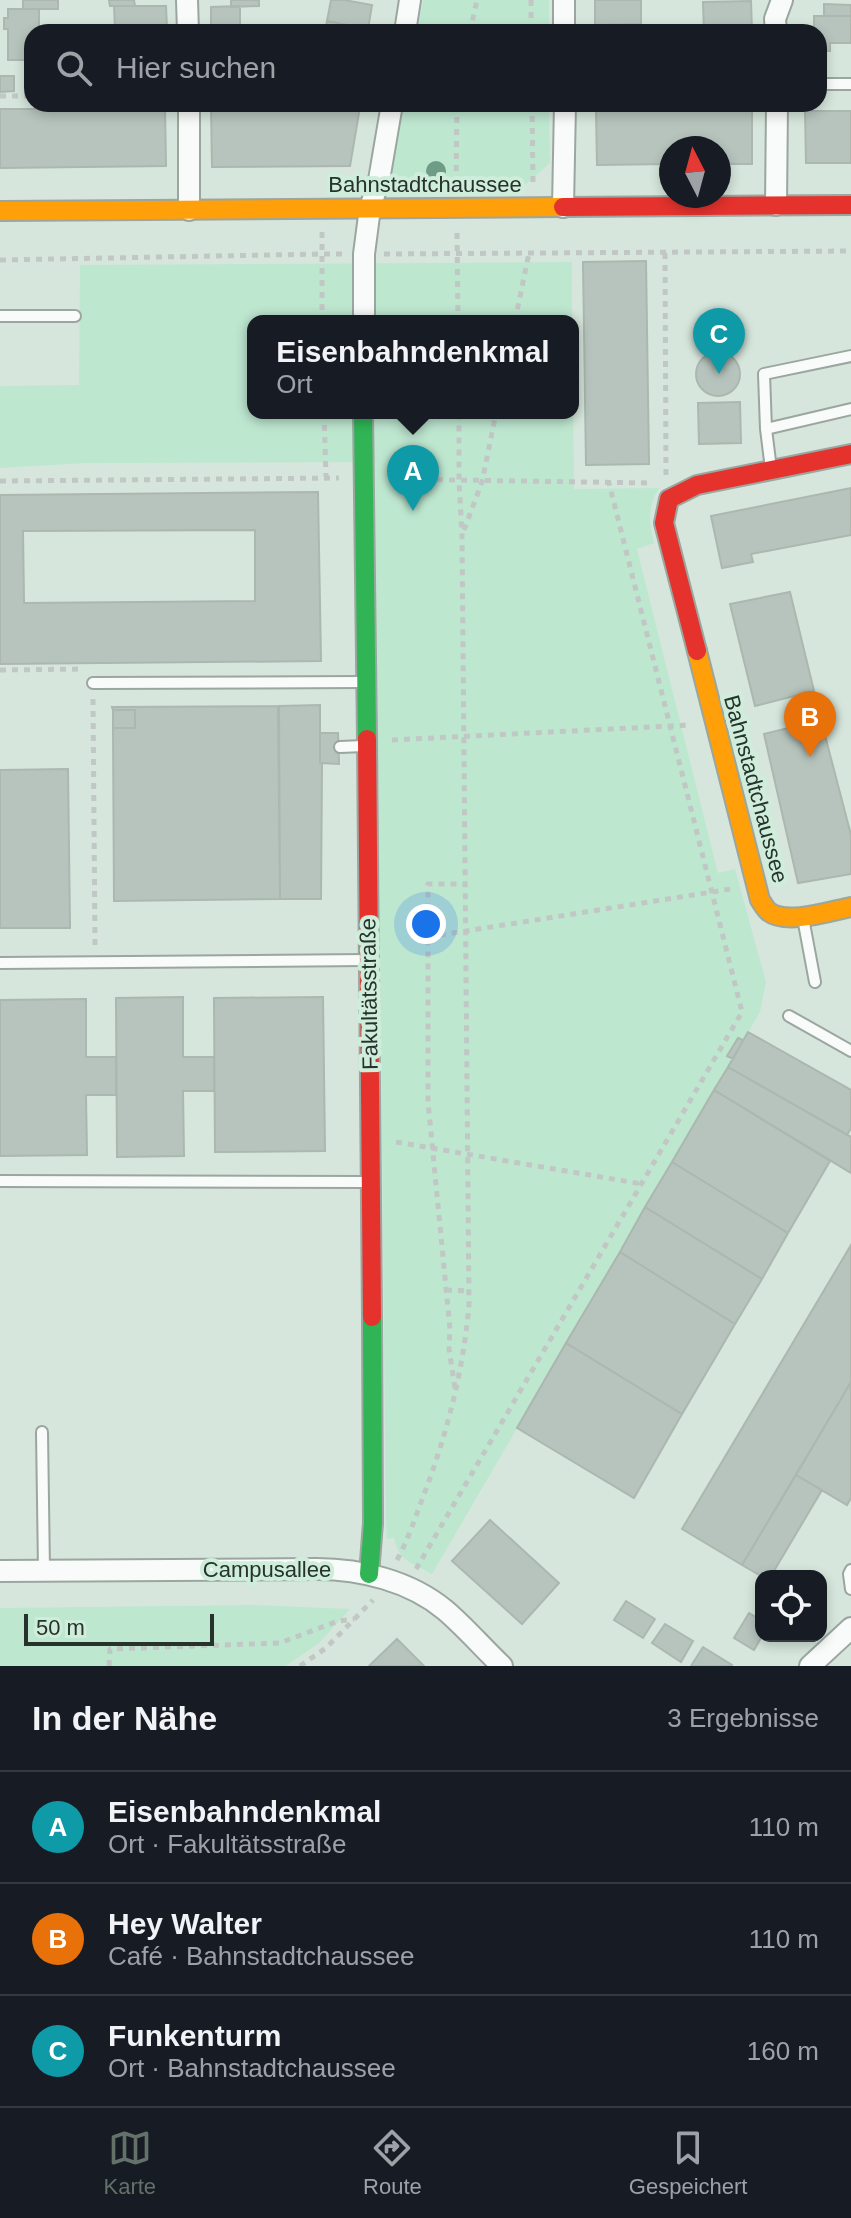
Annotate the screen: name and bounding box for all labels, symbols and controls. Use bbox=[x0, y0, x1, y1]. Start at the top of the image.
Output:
search box bbox=[24, 24, 827, 112]
icon: search bbox=[52, 46, 96, 90]
text: Hier suchen bbox=[116, 51, 276, 84]
north arrow bbox=[659, 136, 731, 208]
street label: Bahnstadtchaussee bbox=[328, 172, 522, 197]
pin: C bbox=[693, 308, 745, 374]
popup bbox=[247, 315, 579, 419]
text: Eisenbahndenkmal bbox=[276, 335, 550, 368]
text: Ort bbox=[276, 369, 312, 399]
pin: A bbox=[387, 445, 439, 511]
pin: B bbox=[784, 691, 836, 757]
street label: Bahnstadtchaussee bbox=[719, 692, 793, 886]
your location bbox=[406, 904, 446, 944]
street label: Fakultätsstraße bbox=[355, 918, 383, 1070]
street label: Campusallee bbox=[203, 1557, 331, 1582]
map controls bbox=[755, 1570, 827, 1642]
button: locate bbox=[755, 1570, 827, 1642]
scale bar bbox=[24, 1610, 214, 1646]
text: 50 m bbox=[36, 1615, 85, 1640]
text: In der Nähe bbox=[32, 1699, 217, 1737]
text: 3 Ergebnisse bbox=[667, 1703, 819, 1733]
text: Eisenbahndenkmal bbox=[108, 1795, 381, 1828]
text: A bbox=[49, 1812, 67, 1842]
text: 110 m bbox=[749, 1812, 819, 1842]
text: Ort · Fakultätsstraße bbox=[108, 1829, 346, 1859]
text: Hey Walter bbox=[108, 1907, 262, 1940]
text: B bbox=[49, 1924, 67, 1954]
text: 110 m bbox=[749, 1924, 819, 1954]
text: Café · Bahnstadtchaussee bbox=[108, 1941, 414, 1971]
text: Funkenturm bbox=[108, 2019, 281, 2052]
text: C bbox=[49, 2036, 67, 2066]
text: 160 m bbox=[747, 2036, 819, 2066]
text: Ort · Bahnstadtchaussee bbox=[108, 2053, 396, 2083]
tab: Karte bbox=[104, 2126, 156, 2200]
tab: Route bbox=[363, 2126, 422, 2200]
tab: Gespeichert bbox=[629, 2126, 747, 2200]

